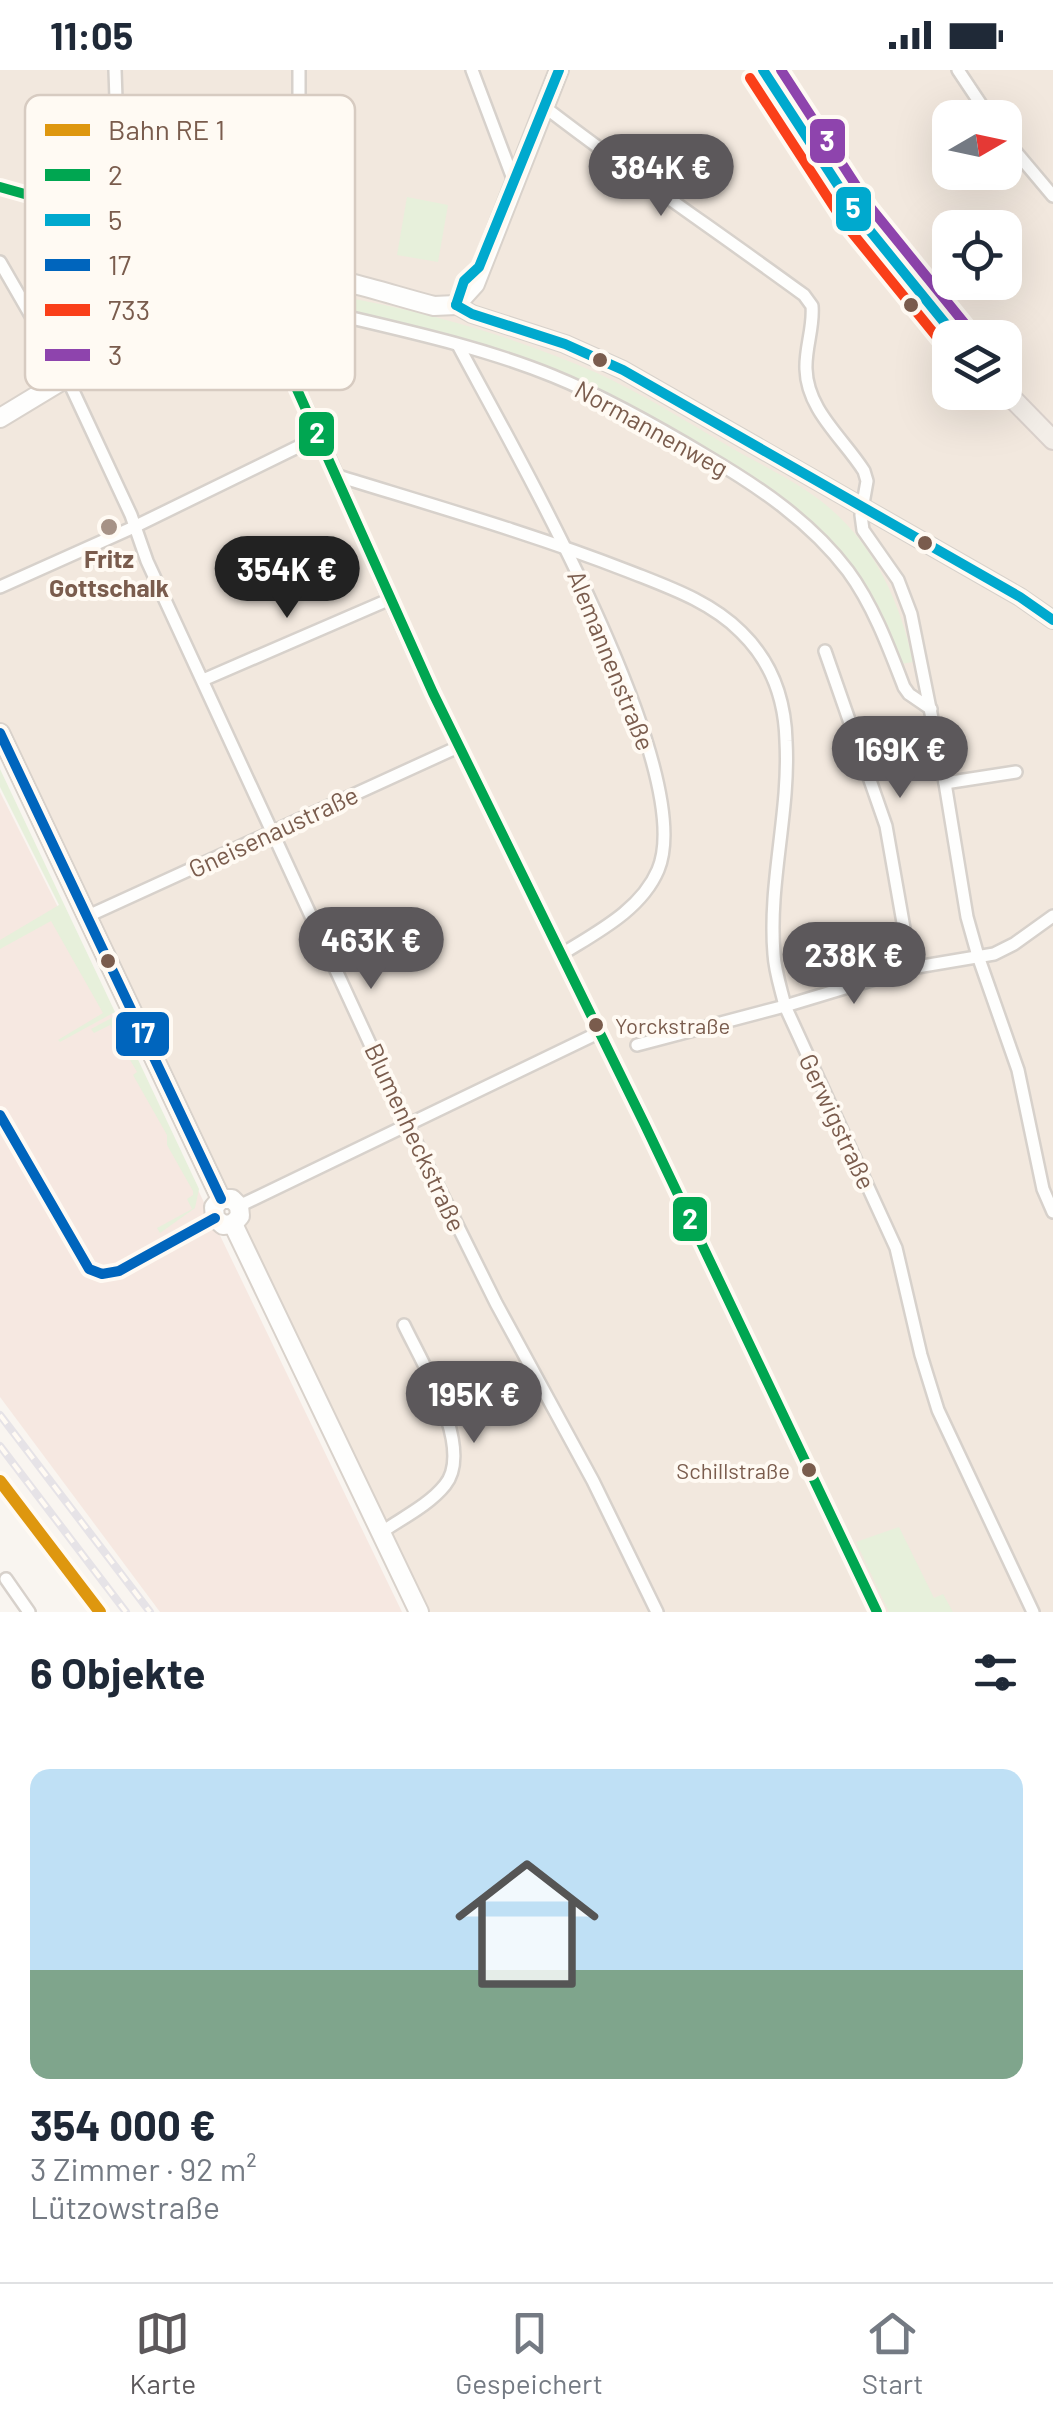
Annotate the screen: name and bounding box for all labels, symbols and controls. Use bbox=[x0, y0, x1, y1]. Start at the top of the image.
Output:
text: 11:05 bbox=[50, 12, 133, 58]
legend bbox=[25, 95, 355, 390]
north arrow bbox=[932, 100, 1022, 190]
map controls bbox=[932, 100, 1022, 410]
text: Bahn RE 1 bbox=[108, 112, 225, 146]
line badge: 3 bbox=[808, 117, 847, 165]
text: 3 bbox=[819, 123, 835, 157]
pin: 384K € bbox=[580, 134, 742, 219]
text: 384K € bbox=[611, 147, 711, 185]
text: 2 bbox=[108, 157, 123, 191]
line badge: 5 bbox=[834, 185, 873, 233]
text: 5 bbox=[845, 190, 861, 224]
text: 5 bbox=[108, 202, 122, 236]
button: locate bbox=[932, 210, 1022, 300]
text: 17 bbox=[108, 247, 131, 281]
text: 733 bbox=[108, 292, 150, 326]
unlabelled marker bbox=[901, 295, 921, 315]
button: layers bbox=[932, 320, 1022, 410]
text: 3 bbox=[108, 337, 122, 371]
unlabelled marker bbox=[590, 350, 610, 370]
street label: Normannenweg bbox=[570, 373, 734, 483]
line badge: 2 bbox=[297, 410, 336, 458]
text: 2 bbox=[309, 415, 325, 449]
marker: Fritz Gottschalk bbox=[98, 516, 120, 538]
unlabelled marker bbox=[915, 533, 935, 553]
pin: 354K € bbox=[206, 536, 368, 621]
place label: Fritz Gottschalk bbox=[49, 543, 169, 602]
text: 354K € bbox=[237, 549, 337, 587]
street label: Alemannenstraße bbox=[562, 566, 662, 754]
pin: 169K € bbox=[819, 716, 981, 801]
text: 169K € bbox=[854, 729, 946, 767]
street label: Gneisenaustraße bbox=[183, 779, 363, 883]
pin: 463K € bbox=[290, 907, 452, 992]
text: 463K € bbox=[321, 920, 421, 958]
pin: 238K € bbox=[773, 922, 935, 1007]
text: 238K € bbox=[805, 935, 903, 973]
unlabelled marker bbox=[98, 951, 118, 971]
line badge: 17 bbox=[114, 1010, 171, 1058]
place label: Yorckstraße bbox=[615, 1012, 730, 1038]
text: 17 bbox=[131, 1015, 155, 1049]
marker: Yorckstraße bbox=[586, 1015, 606, 1035]
street label: Blumenheckstraße bbox=[359, 1038, 473, 1236]
street label: Gerwigstraße bbox=[794, 1048, 882, 1194]
line badge: 2 bbox=[671, 1195, 709, 1243]
text: 2 bbox=[682, 1201, 698, 1235]
pin: 195K € bbox=[393, 1361, 555, 1446]
text: 195K € bbox=[428, 1374, 520, 1412]
place label: Schillstraße bbox=[676, 1457, 790, 1483]
marker: Schillstraße bbox=[799, 1460, 819, 1480]
icon: filters bbox=[968, 1645, 1023, 1700]
text: 6 Objekte bbox=[30, 1647, 205, 1697]
icon: home bbox=[437, 1834, 617, 2014]
text: 354 000 € bbox=[30, 2099, 216, 2149]
text: 3 Zimmer · 92 m² bbox=[30, 2149, 257, 2187]
text: Lützowstraße bbox=[30, 2187, 220, 2225]
tab: Karte bbox=[129, 2306, 196, 2400]
tab: Gespeichert bbox=[455, 2306, 603, 2400]
tab: Start bbox=[862, 2306, 923, 2400]

